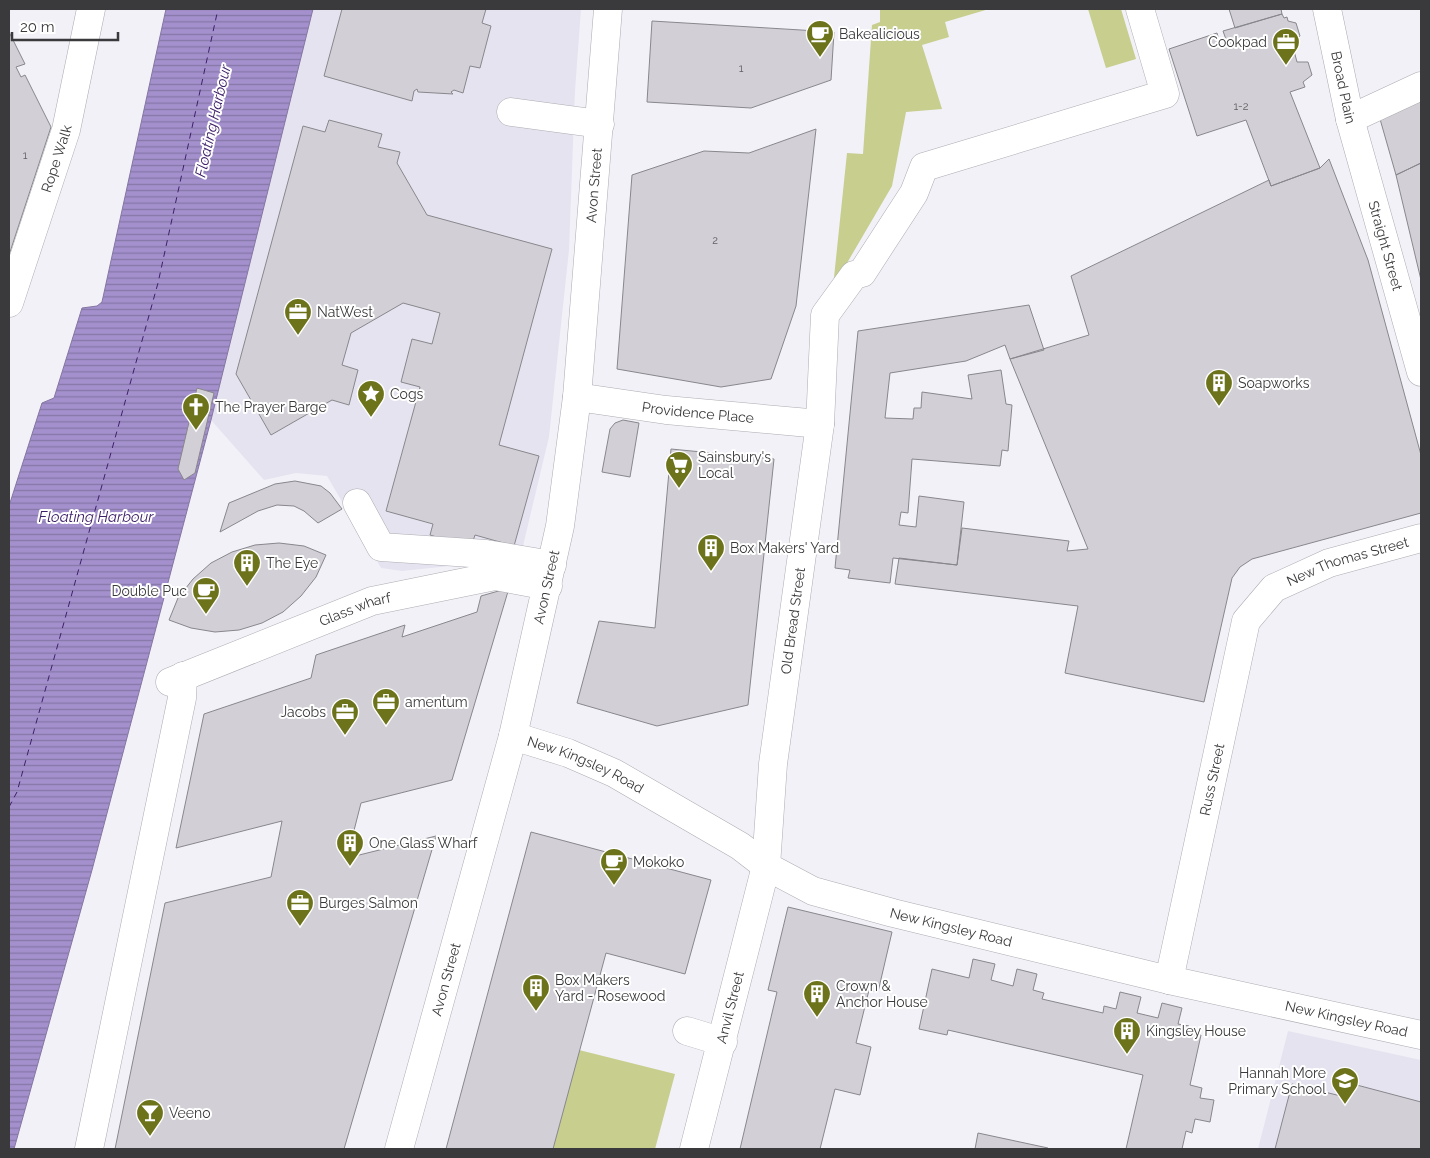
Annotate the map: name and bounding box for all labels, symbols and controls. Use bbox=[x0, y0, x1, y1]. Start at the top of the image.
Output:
scale bar bbox=[12, 10, 119, 42]
text: 20 m bbox=[20, 18, 55, 36]
cafe icon: Bakealicious bbox=[805, 19, 835, 58]
place label: Bakealicious bbox=[839, 26, 920, 42]
office icon: Cookpad bbox=[1271, 27, 1301, 66]
place label: Cookpad bbox=[1208, 34, 1267, 50]
street label: Broad Plain bbox=[1328, 50, 1359, 125]
water label: Floating Harbour bbox=[191, 62, 235, 179]
house number: 1 bbox=[739, 62, 744, 75]
house number: 1-2 bbox=[1234, 100, 1249, 113]
street label: Rope Walk bbox=[38, 123, 75, 194]
street label: Avon Street bbox=[583, 147, 605, 224]
house number: 1 bbox=[23, 149, 28, 162]
street label: Straight Street bbox=[1365, 199, 1406, 293]
house number: 2 bbox=[712, 234, 718, 247]
office icon: NatWest bbox=[283, 297, 313, 336]
place label: NatWest bbox=[317, 304, 373, 320]
building icon: Soapworks bbox=[1204, 368, 1234, 407]
place label: Soapworks bbox=[1238, 375, 1310, 391]
place icon: Cogs bbox=[356, 379, 386, 418]
place label: Cogs bbox=[390, 386, 424, 402]
church icon: The Prayer Barge bbox=[181, 392, 211, 431]
place label: The Prayer Barge bbox=[215, 399, 327, 415]
street label: Providence Place bbox=[641, 399, 755, 426]
place label: Sainsbury's Local bbox=[698, 449, 771, 481]
supermarket icon: Sainsbury's Local bbox=[664, 450, 694, 489]
water label: Floating Harbour bbox=[39, 508, 154, 526]
building icon: Box Makers' Yard bbox=[696, 533, 726, 572]
street label: New Thomas Street bbox=[1284, 534, 1411, 589]
place label: Box Makers' Yard bbox=[730, 540, 839, 556]
building icon: The Eye bbox=[232, 548, 262, 587]
street label: Avon Street bbox=[530, 548, 562, 626]
place label: The Eye bbox=[266, 555, 318, 571]
street label: Old Bread Street bbox=[778, 566, 808, 675]
cafe icon: Double Puc bbox=[191, 576, 221, 615]
place label: Double Puc bbox=[111, 583, 187, 599]
street label: Glass wharf bbox=[317, 589, 393, 629]
office icon: amentum bbox=[371, 687, 401, 726]
place label: amentum bbox=[405, 694, 468, 710]
office icon: Jacobs bbox=[330, 697, 360, 736]
place label: Jacobs bbox=[280, 704, 326, 720]
street label: New Kingsley Road bbox=[525, 733, 646, 796]
street label: Russ Street bbox=[1196, 742, 1228, 817]
building icon: One Glass Wharf bbox=[335, 828, 365, 867]
place label: One Glass Wharf bbox=[369, 835, 479, 851]
cafe icon: Mokoko bbox=[599, 847, 629, 886]
place label: Mokoko bbox=[633, 854, 684, 870]
office icon: Burges Salmon bbox=[285, 888, 315, 927]
place label: Burges Salmon bbox=[319, 895, 418, 911]
street label: New Kingsley Road bbox=[888, 905, 1014, 950]
street label: Avon Street bbox=[428, 941, 464, 1018]
street label: Anvil Street bbox=[713, 969, 747, 1045]
place label: Box Makers Yard - Rosewood bbox=[555, 972, 665, 1004]
building icon: Box Makers Yard - Rosewood bbox=[521, 973, 551, 1012]
place label: Crown & Anchor House bbox=[836, 978, 928, 1010]
building icon: Crown & Anchor House bbox=[802, 979, 832, 1018]
street label: New Kingsley Road bbox=[1284, 998, 1409, 1040]
building icon: Kingsley House bbox=[1112, 1016, 1142, 1055]
place label: Kingsley House bbox=[1146, 1023, 1246, 1039]
place label: Hannah More Primary School bbox=[1228, 1065, 1326, 1097]
school or university icon: Hannah More Primary School bbox=[1330, 1066, 1360, 1105]
bar icon: Veeno bbox=[135, 1098, 165, 1137]
place label: Veeno bbox=[169, 1105, 211, 1121]

